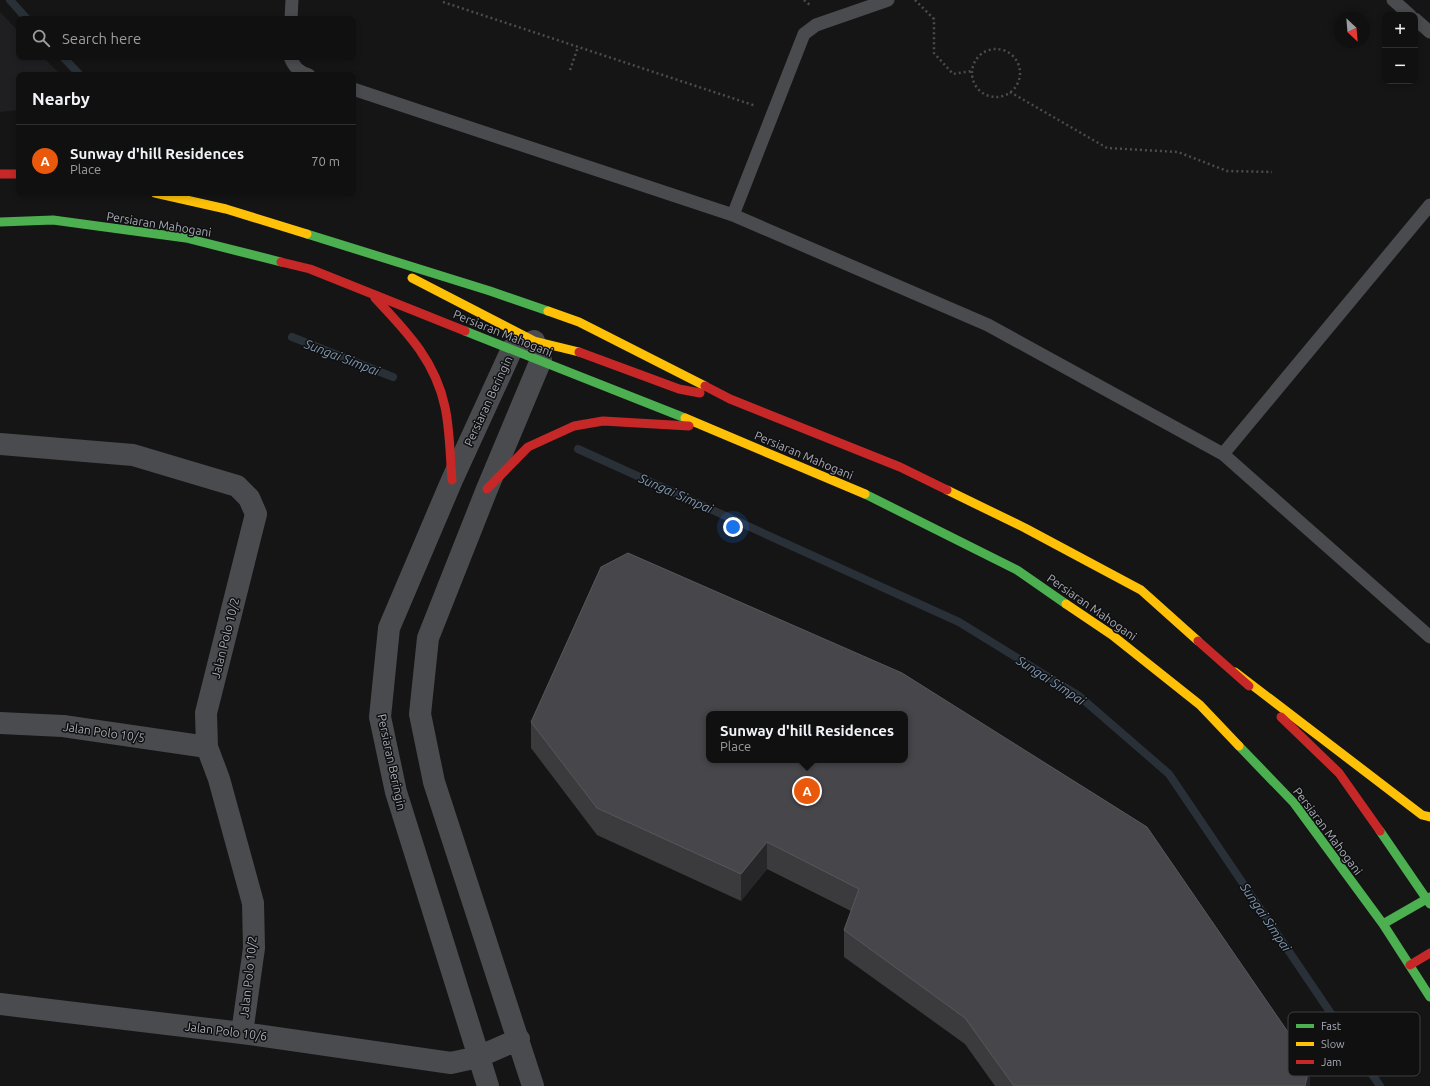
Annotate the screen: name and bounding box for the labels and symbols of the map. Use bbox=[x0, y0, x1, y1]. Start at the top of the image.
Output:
north arrow bbox=[1334, 12, 1370, 48]
street label: Persiaran Mahogani bbox=[106, 209, 212, 239]
street label: Persiaran Mahogani bbox=[451, 307, 555, 359]
water label: Sungai Simpai bbox=[302, 336, 382, 378]
street label: Persiaran Beringin bbox=[461, 354, 515, 448]
street label: Persiaran Mahogani bbox=[753, 428, 855, 482]
water label: Sungai Simpai bbox=[636, 470, 716, 516]
your location bbox=[723, 517, 743, 537]
street label: Persiaran Mahogani bbox=[1045, 571, 1139, 643]
street label: Jalan Polo 10/2 bbox=[209, 596, 241, 680]
water label: Sungai Simpai bbox=[1013, 652, 1089, 708]
street label: Persiaran Beringin bbox=[375, 713, 409, 811]
street label: Jalan Polo 10/5 bbox=[62, 720, 146, 744]
pin: A bbox=[794, 776, 820, 806]
street label: Persiaran Mahogani bbox=[1291, 785, 1365, 877]
water label: Sungai Simpai bbox=[1238, 879, 1294, 954]
street label: Jalan Polo 10/2 bbox=[237, 935, 259, 1019]
legend bbox=[1288, 1012, 1420, 1076]
street label: Jalan Polo 10/6 bbox=[184, 1020, 268, 1043]
text: Fast bbox=[1321, 1020, 1342, 1032]
text: Slow bbox=[1321, 1038, 1345, 1050]
text: Jam bbox=[1321, 1056, 1342, 1068]

